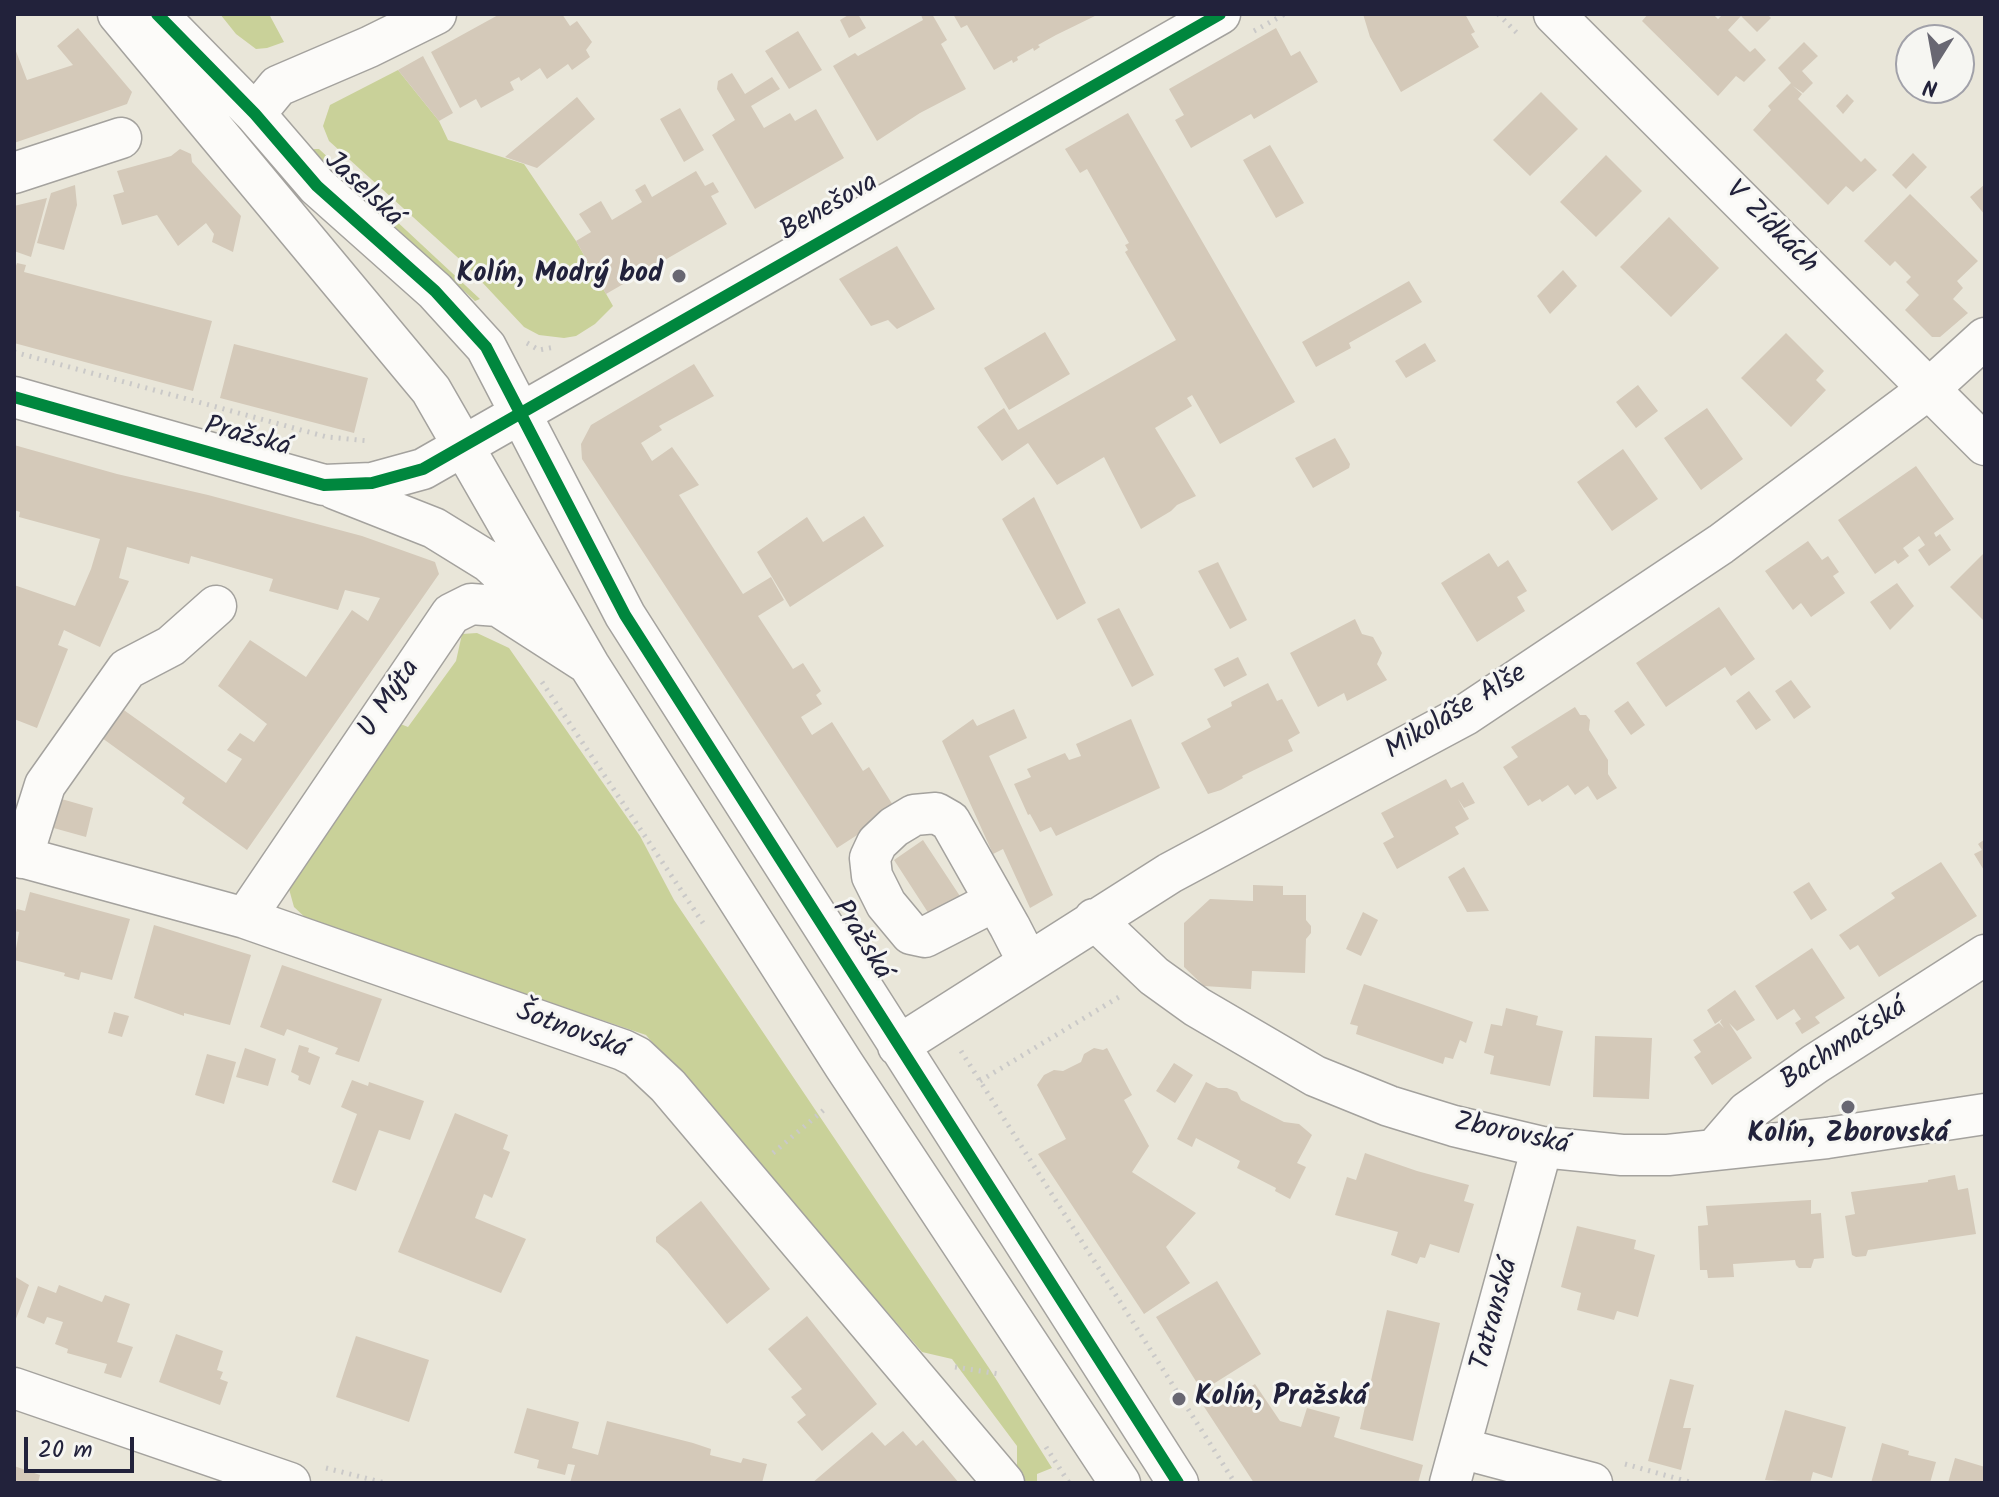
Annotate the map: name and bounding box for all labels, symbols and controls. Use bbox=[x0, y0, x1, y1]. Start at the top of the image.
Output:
north arrow bbox=[1895, 24, 1975, 104]
text: N bbox=[1921, 68, 1941, 105]
street label: Jaselská bbox=[315, 146, 409, 236]
street label: Benešova bbox=[775, 168, 885, 250]
street label: V Zídkách bbox=[1716, 175, 1824, 283]
place label: Kolín, Modrý bod bbox=[457, 259, 663, 293]
marker: Kolín, Modrý bod bbox=[670, 267, 688, 285]
street label: Pražská bbox=[200, 411, 294, 467]
street label: U Mýta bbox=[353, 654, 429, 746]
street label: Mikoláše Alše bbox=[1380, 659, 1534, 769]
street label: Pražská bbox=[822, 895, 898, 987]
street label: Bachmačská bbox=[1775, 993, 1915, 1099]
street label: Šotnovská bbox=[511, 997, 631, 1069]
marker: Kolín, Zborovská bbox=[1839, 1098, 1857, 1116]
street label: Zborovská bbox=[1450, 1107, 1572, 1165]
place label: Kolín, Zborovská bbox=[1748, 1119, 1948, 1153]
street label: Tatranská bbox=[1466, 1255, 1528, 1375]
place label: Kolín, Pražská bbox=[1195, 1382, 1367, 1416]
marker: Kolín, Pražská bbox=[1170, 1390, 1188, 1408]
scale bar bbox=[28, 1421, 138, 1471]
text: 20 m bbox=[38, 1431, 93, 1470]

